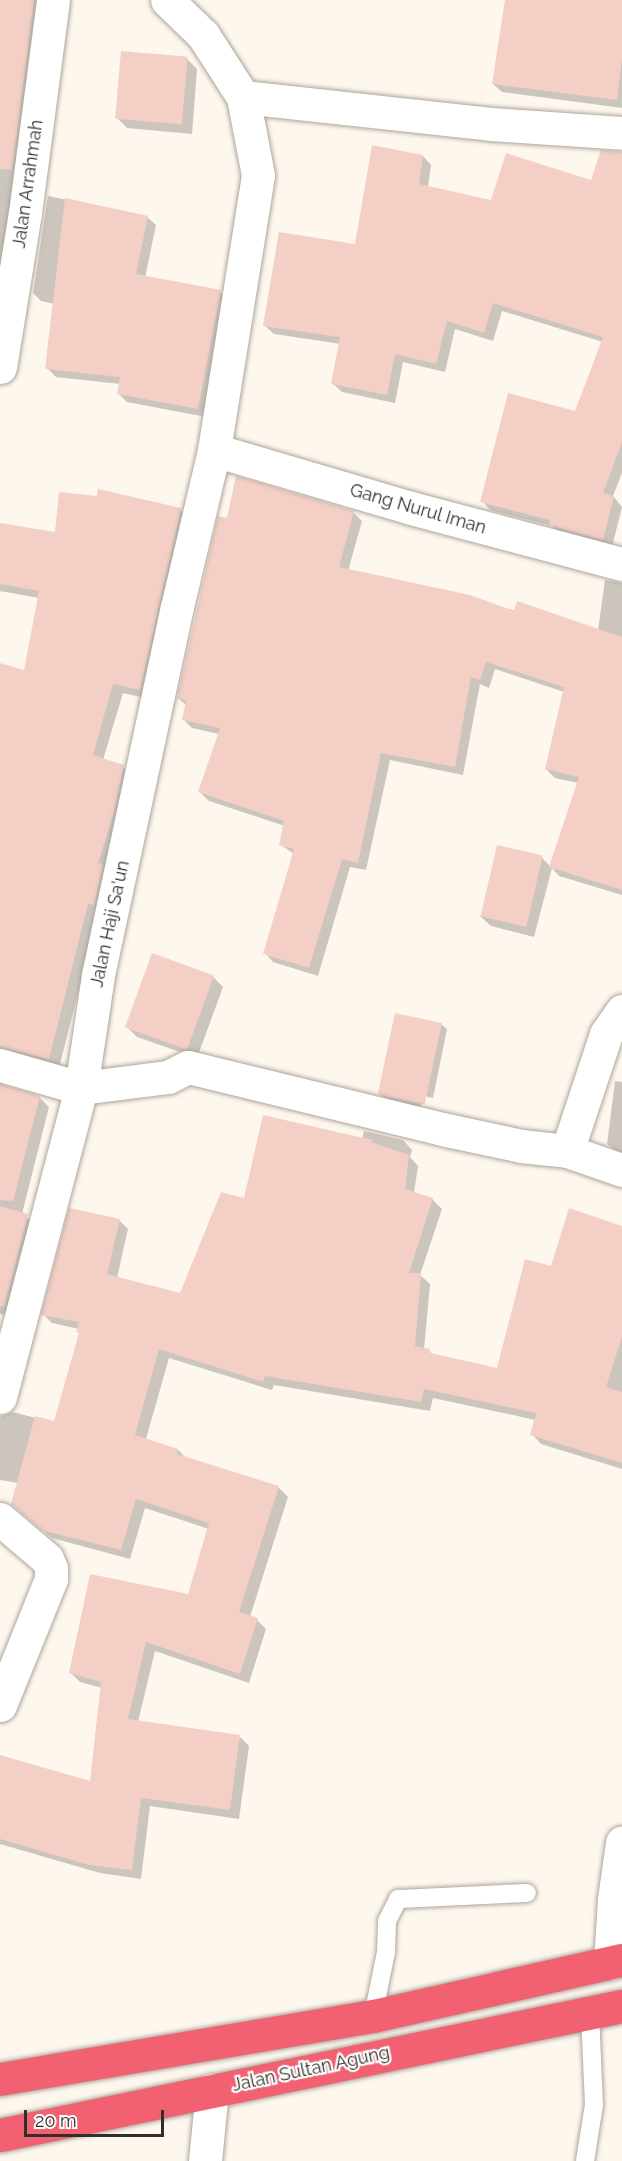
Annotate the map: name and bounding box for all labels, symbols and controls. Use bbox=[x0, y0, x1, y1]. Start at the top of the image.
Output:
street label: Jalan Arrahmah bbox=[8, 118, 48, 250]
street label: Gang Nurul Iman bbox=[347, 479, 489, 539]
street label: Jalan Haji Sa'un bbox=[86, 859, 134, 989]
street label: Jalan Sultan Agung bbox=[230, 2042, 392, 2096]
scale bar bbox=[27, 2098, 166, 2136]
text: 20 m bbox=[35, 2110, 77, 2131]

